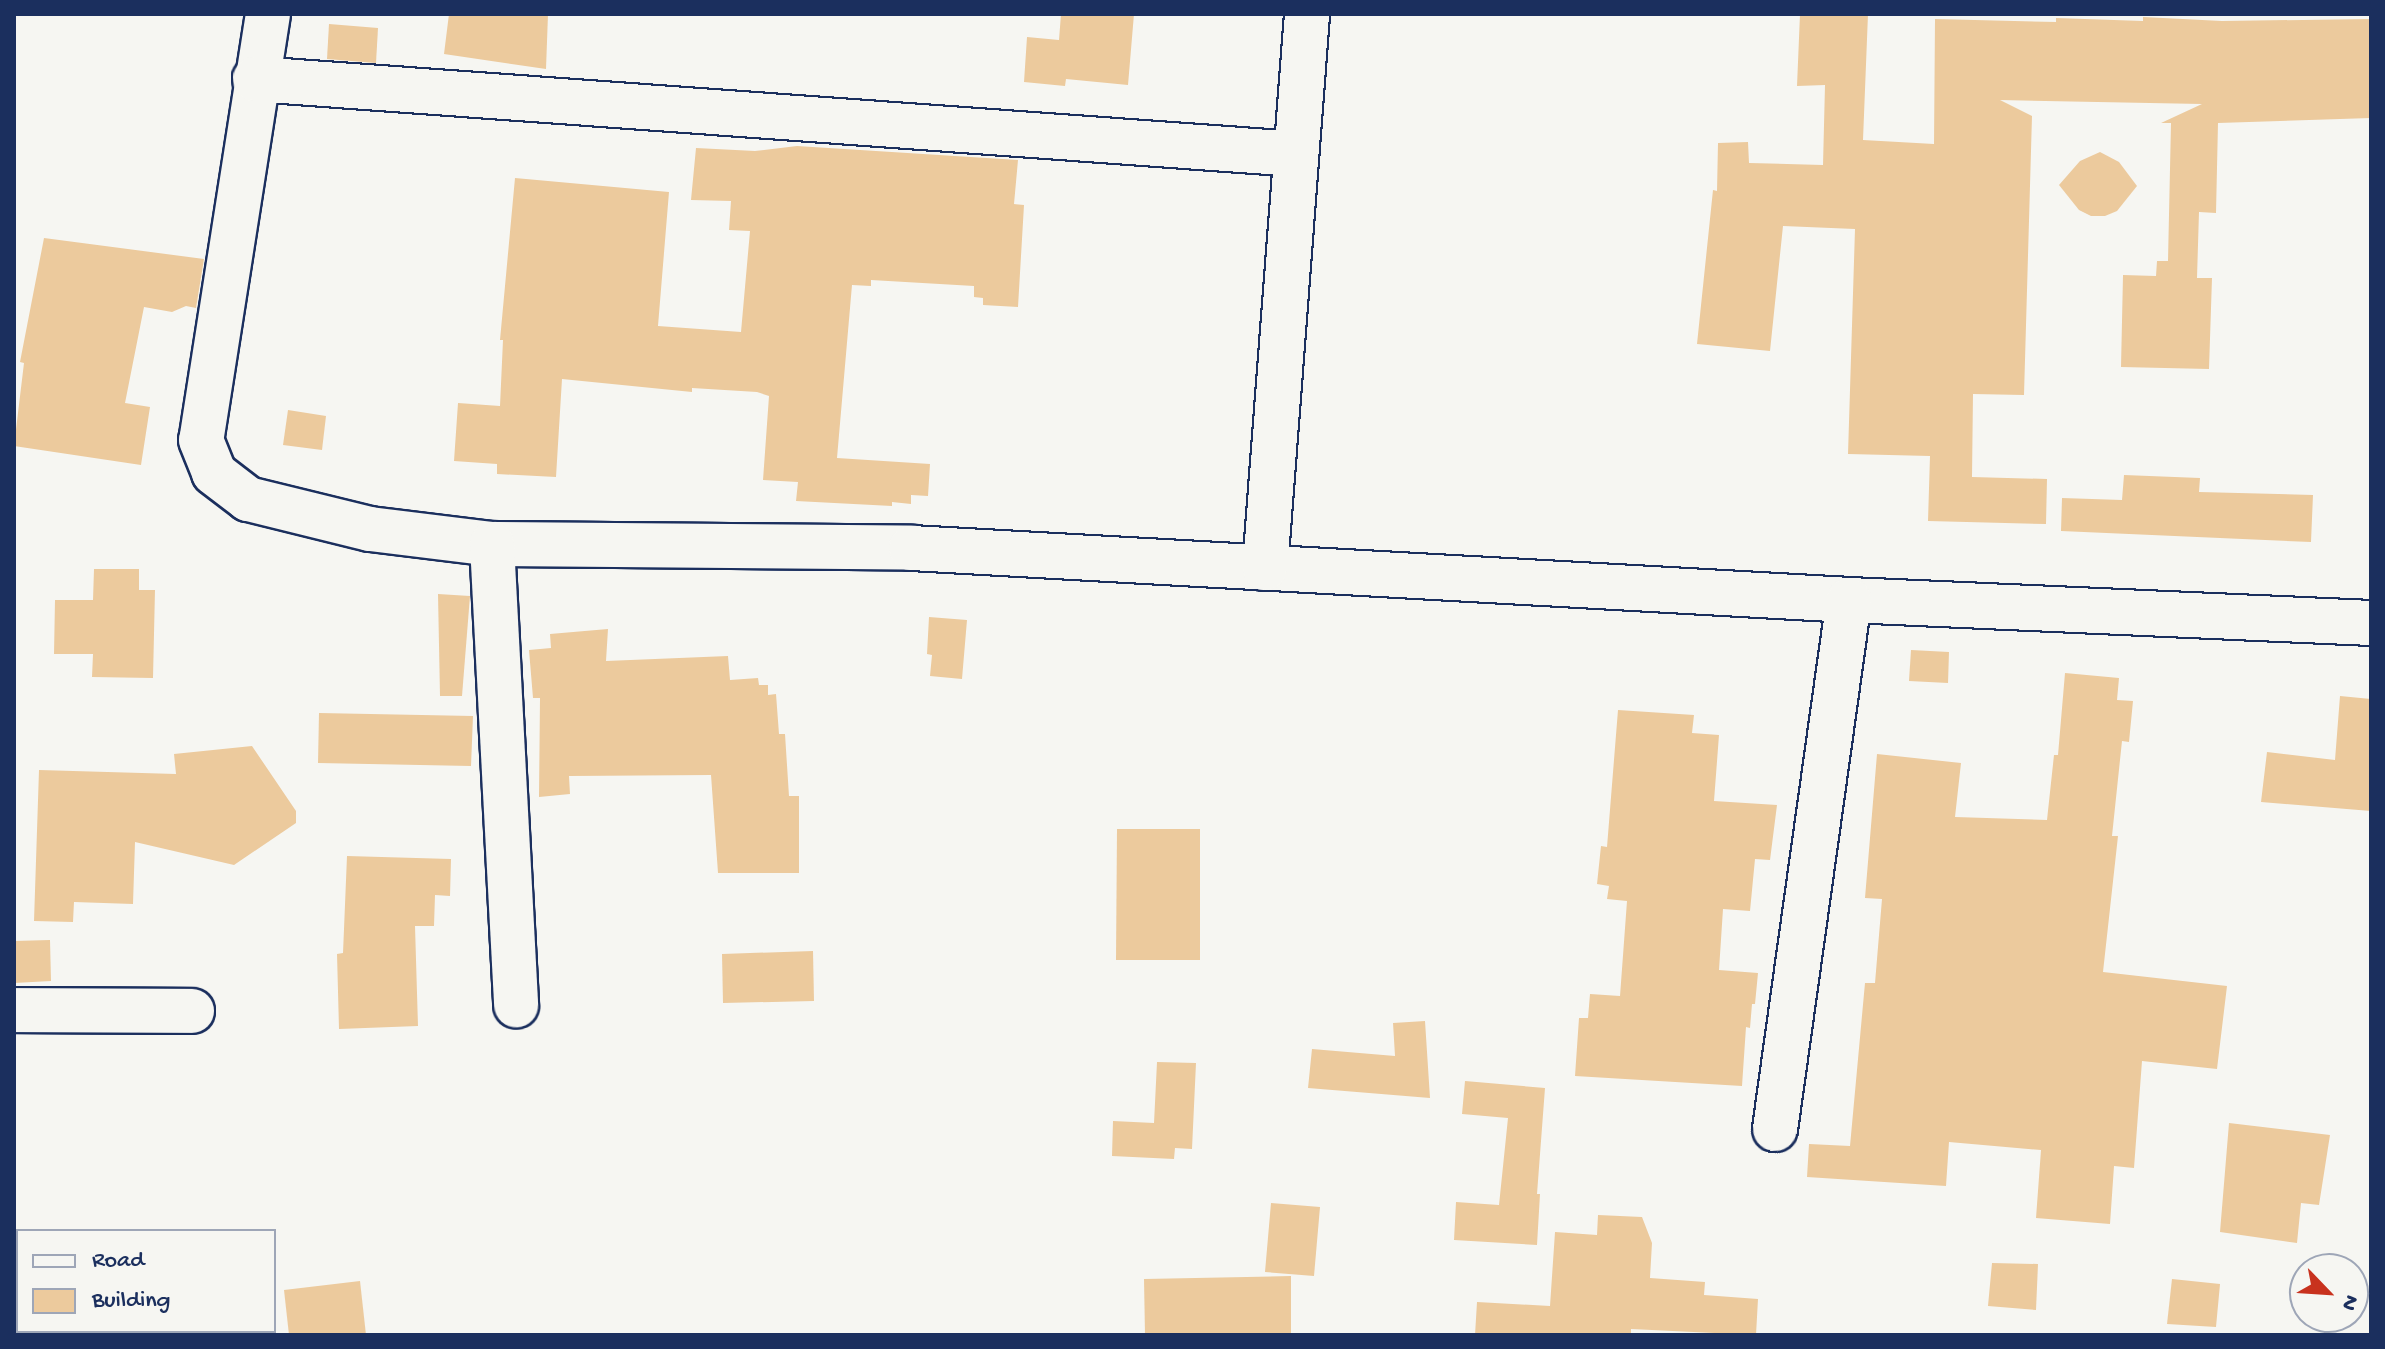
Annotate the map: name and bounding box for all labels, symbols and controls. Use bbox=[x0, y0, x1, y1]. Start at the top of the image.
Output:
legend bbox=[16, 1229, 276, 1333]
text: Road bbox=[92, 1247, 144, 1276]
north arrow bbox=[2289, 1253, 2369, 1333]
text: Building bbox=[92, 1287, 170, 1316]
text: N bbox=[2334, 1290, 2364, 1314]

